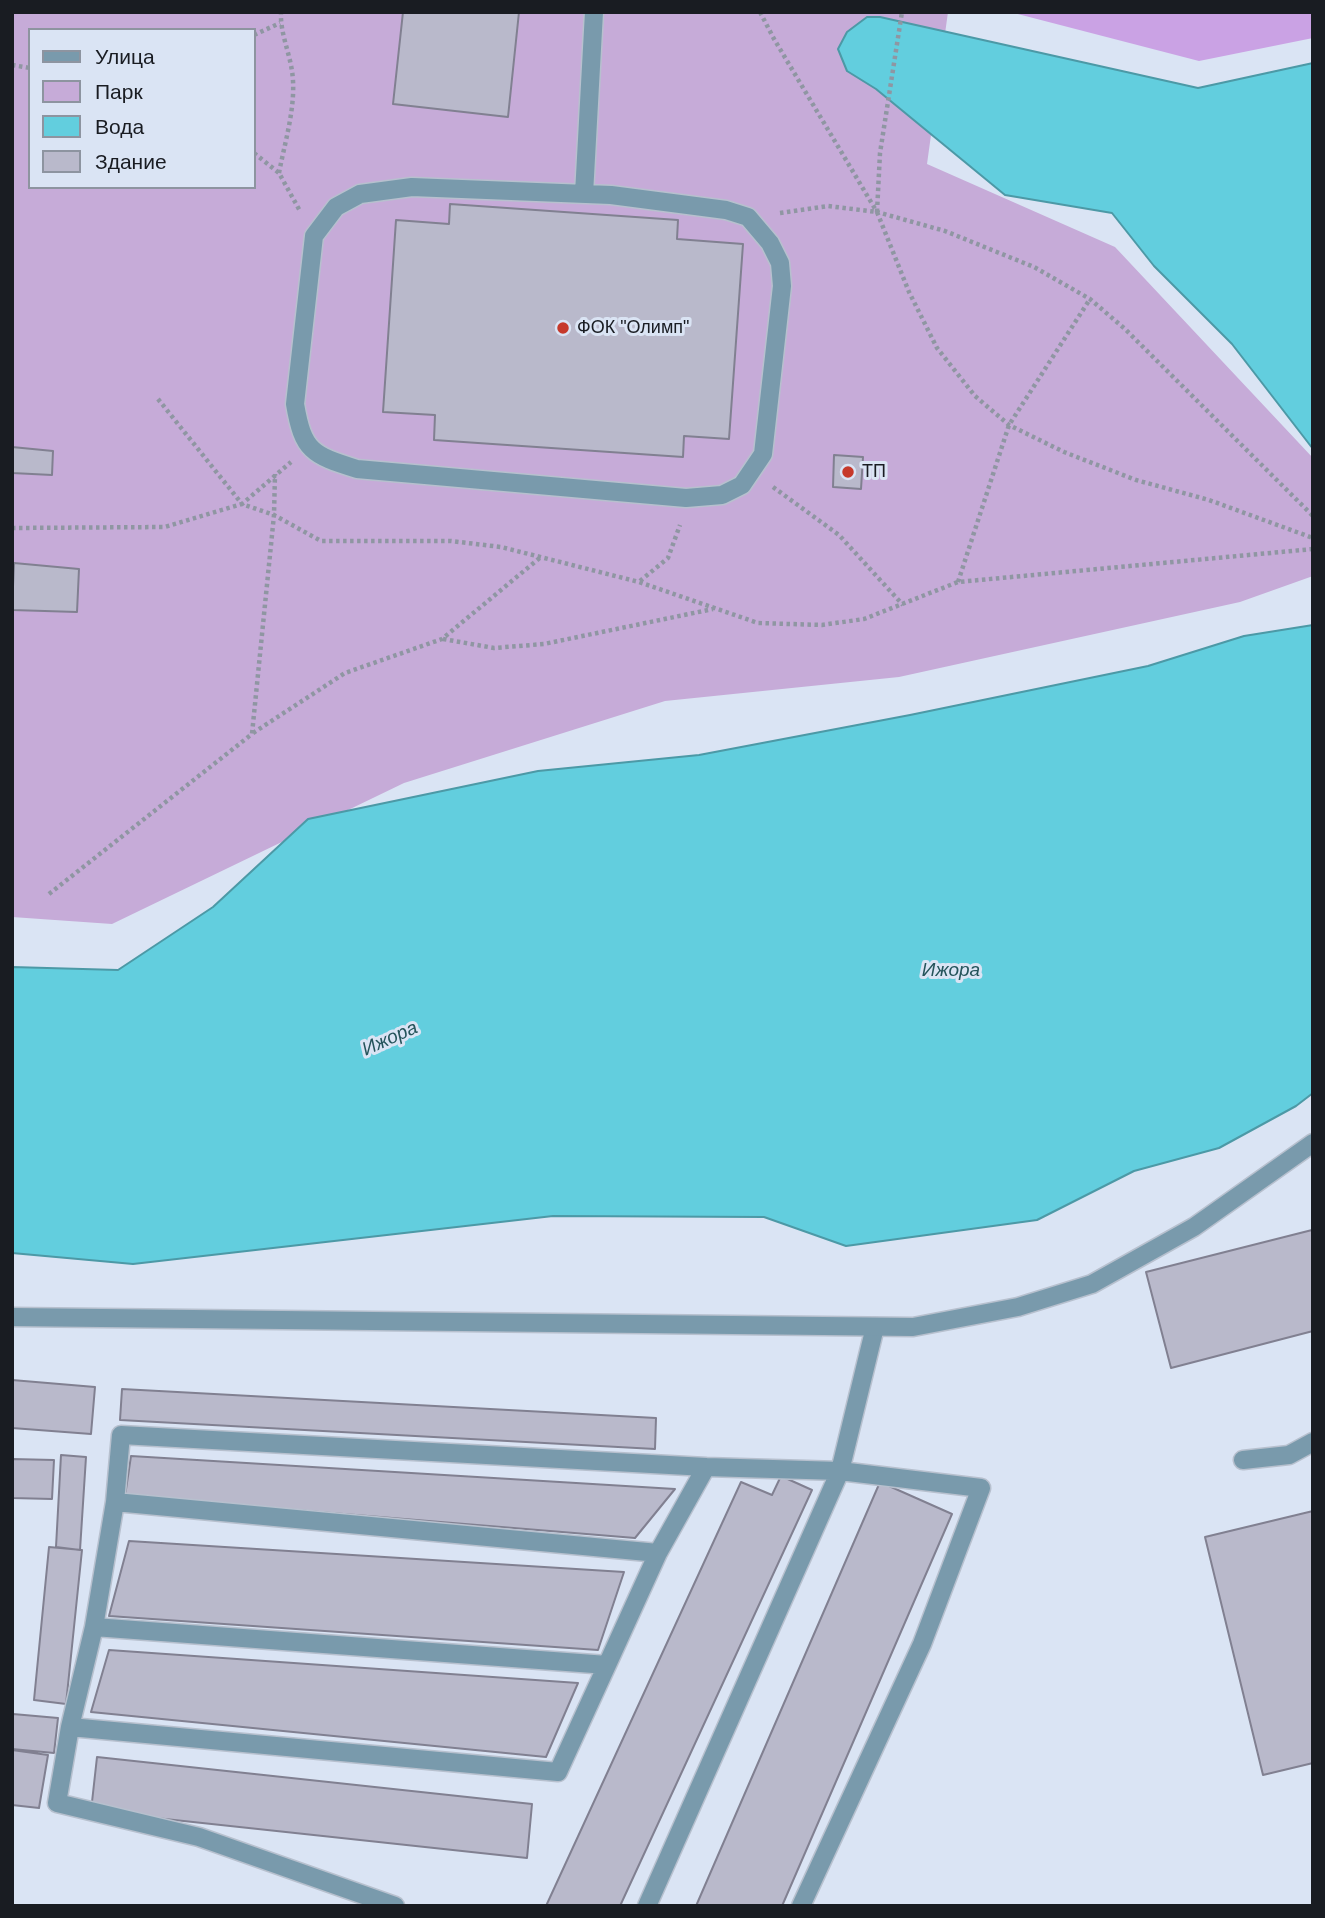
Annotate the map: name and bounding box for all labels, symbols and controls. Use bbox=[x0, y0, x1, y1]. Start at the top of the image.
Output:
legend bbox=[28, 28, 256, 189]
text: Улица bbox=[95, 45, 155, 68]
text: Парк bbox=[95, 80, 143, 103]
text: Вода bbox=[95, 115, 144, 138]
text: Здание bbox=[95, 150, 167, 173]
place label: ФОК "Олимп" bbox=[577, 317, 689, 339]
marker: ФОК "Олимп" bbox=[555, 320, 571, 336]
place label: ТП bbox=[862, 461, 886, 483]
marker: ТП bbox=[840, 464, 856, 480]
water label: Ижора bbox=[922, 960, 980, 982]
water label: Ижора bbox=[359, 1017, 421, 1061]

